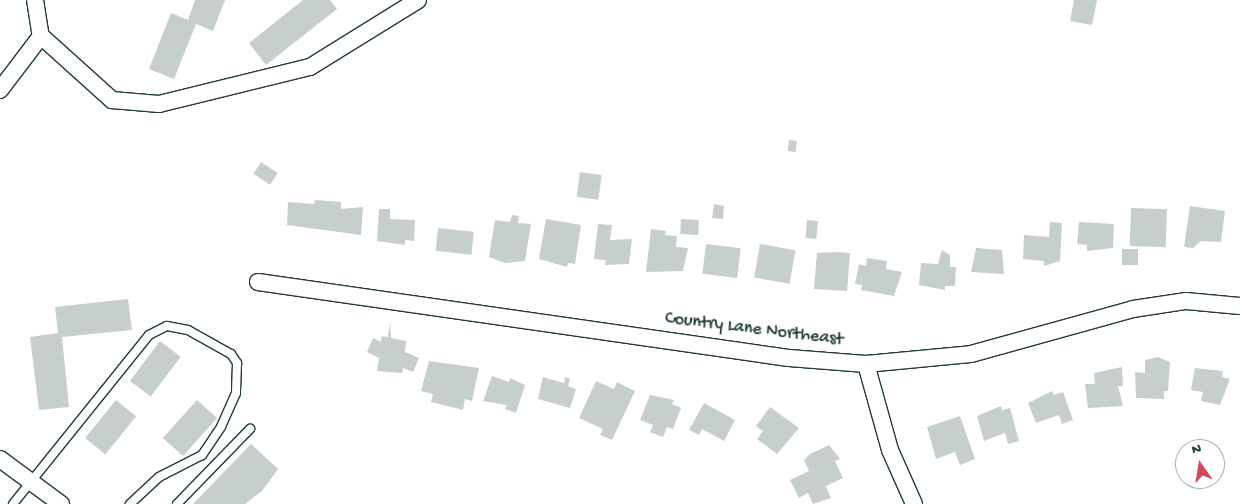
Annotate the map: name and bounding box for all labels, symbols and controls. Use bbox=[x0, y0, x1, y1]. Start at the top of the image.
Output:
street label: Country Lane Northeast bbox=[664, 308, 844, 352]
north arrow bbox=[1175, 439, 1225, 489]
text: N bbox=[1190, 441, 1203, 459]

